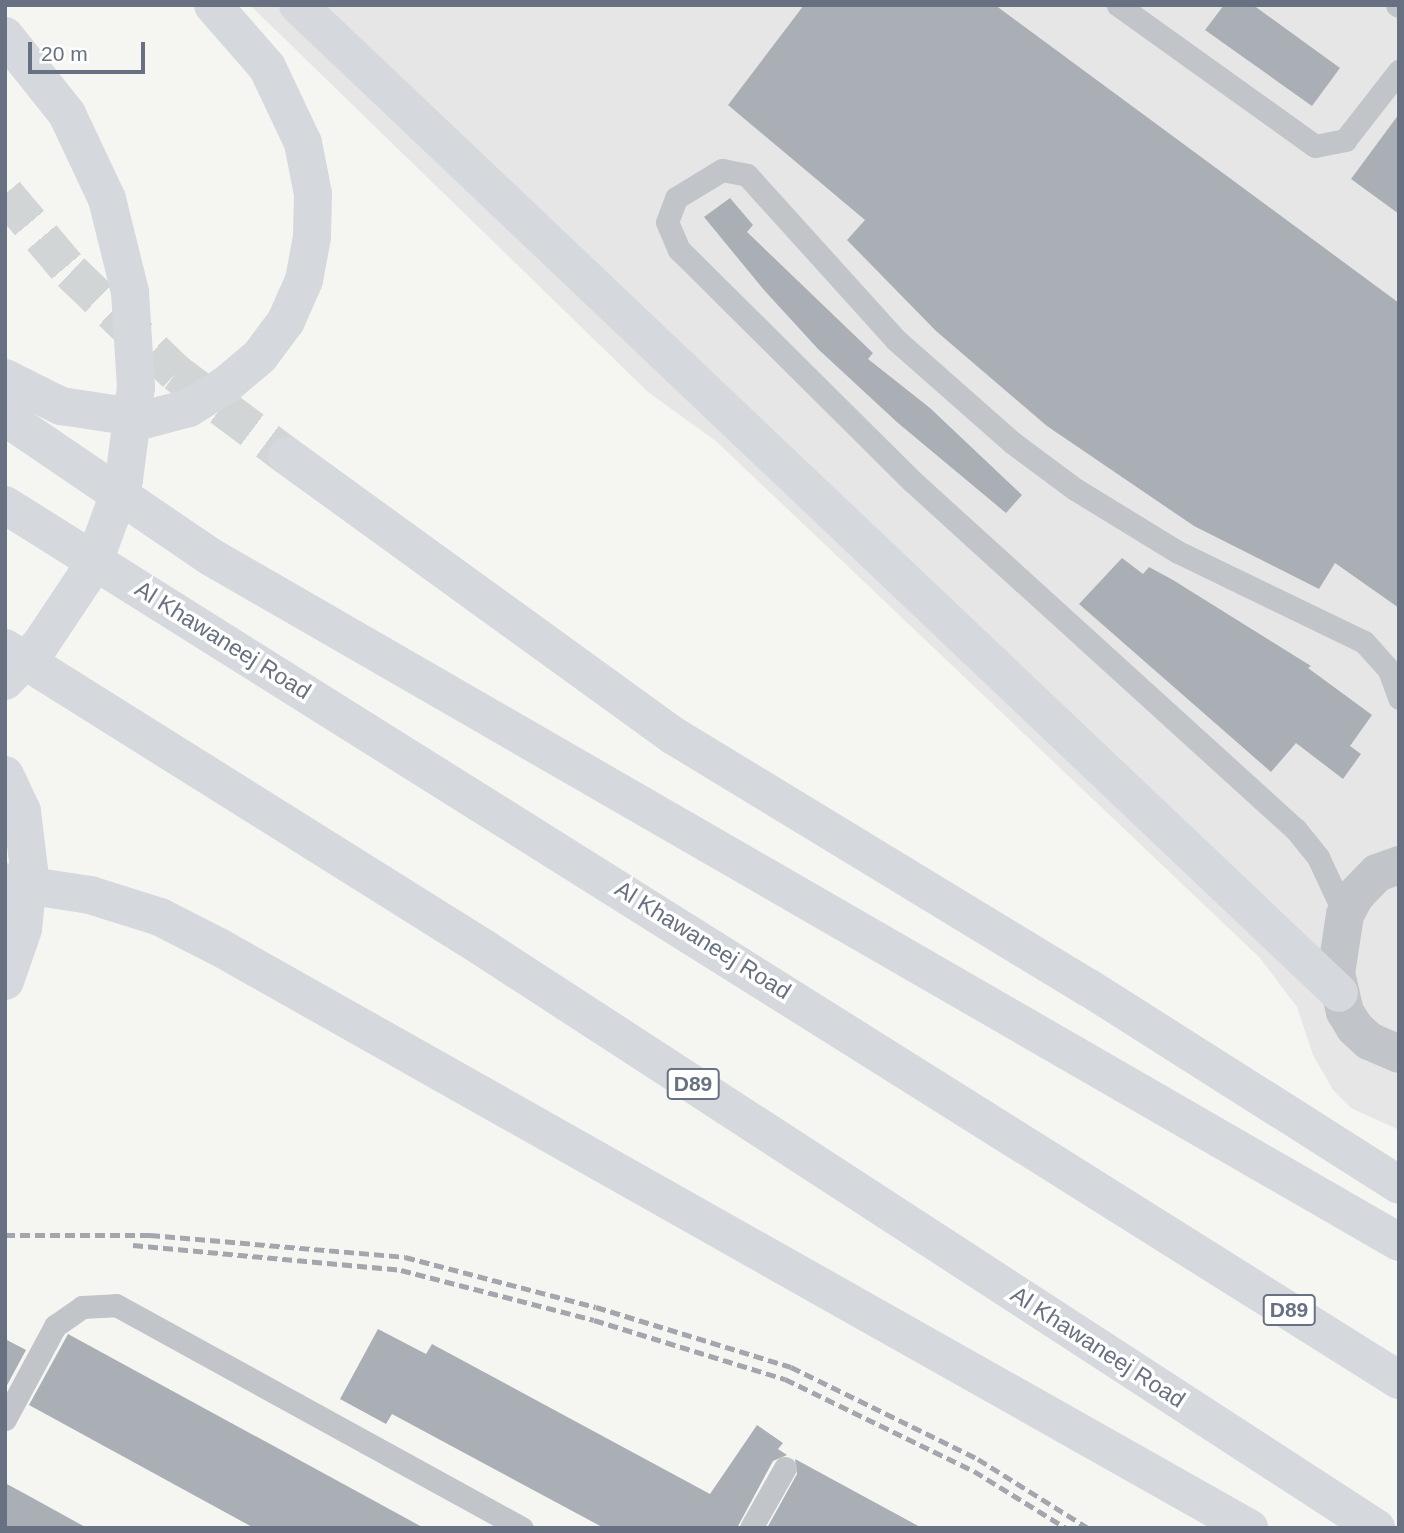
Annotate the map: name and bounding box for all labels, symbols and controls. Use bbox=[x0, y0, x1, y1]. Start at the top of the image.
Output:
scale bar bbox=[32, 28, 149, 72]
text: 20 m bbox=[41, 42, 88, 65]
street label: Al Khawaneej Road bbox=[130, 575, 316, 705]
street label: Al Khawaneej Road bbox=[610, 875, 796, 1005]
road number: D89 bbox=[665, 1066, 721, 1102]
street label: Al Khawaneej Road bbox=[1006, 1280, 1190, 1414]
road number: D89 bbox=[1261, 1292, 1317, 1328]

